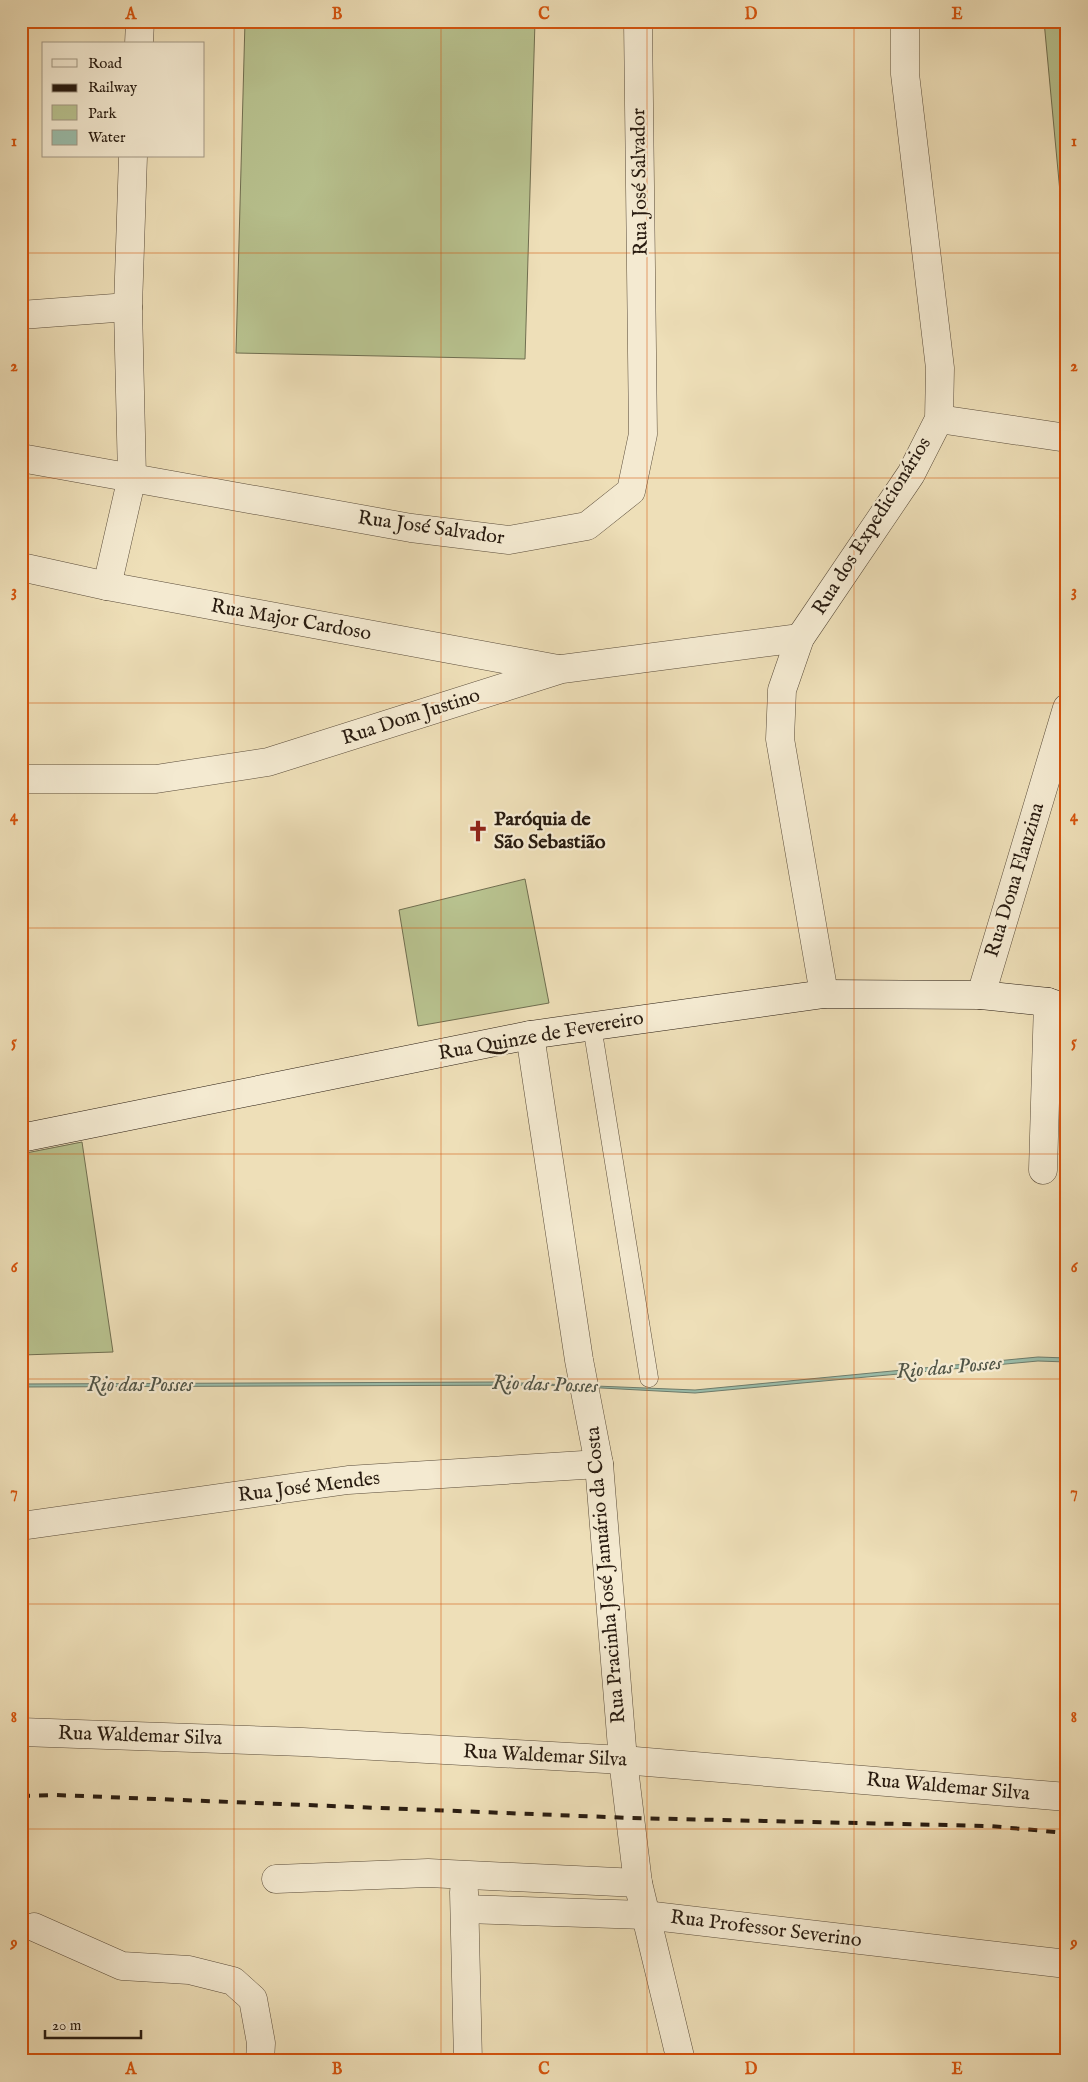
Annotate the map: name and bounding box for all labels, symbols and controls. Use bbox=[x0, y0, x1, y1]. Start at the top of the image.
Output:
text: A bbox=[125, 5, 138, 25]
text: B bbox=[332, 5, 343, 25]
text: C bbox=[538, 5, 550, 25]
text: D bbox=[745, 5, 758, 25]
text: E bbox=[951, 5, 963, 25]
legend bbox=[42, 42, 205, 158]
text: Road bbox=[88, 54, 123, 73]
text: Railway bbox=[88, 78, 138, 97]
text: Park bbox=[88, 104, 118, 123]
street label: Rua José Salvador bbox=[626, 107, 654, 256]
text: Water bbox=[88, 128, 126, 147]
text: 1 bbox=[11, 132, 17, 152]
text: 1 bbox=[1071, 132, 1077, 152]
text: 2 bbox=[10, 357, 18, 377]
text: 2 bbox=[1070, 357, 1078, 377]
street label: Rua dos Expedicionários bbox=[807, 432, 937, 620]
street label: Rua José Salvador bbox=[356, 505, 507, 551]
text: 3 bbox=[11, 582, 17, 602]
text: 3 bbox=[1071, 582, 1077, 602]
street label: Rua Major Cardoso bbox=[209, 594, 373, 646]
street label: Rua Dom Justino bbox=[339, 683, 483, 751]
street label: Rua Dona Flauzina bbox=[980, 799, 1050, 960]
text: 4 bbox=[10, 807, 19, 827]
place label: Paróquia de São Sebastião bbox=[494, 807, 606, 855]
text: 4 bbox=[1070, 807, 1079, 827]
church icon: Paróquia de São Sebastião bbox=[465, 818, 491, 844]
street label: Rua Quinze de Fevereiro bbox=[436, 1006, 646, 1066]
text: 5 bbox=[11, 1033, 17, 1053]
text: 5 bbox=[1071, 1033, 1077, 1053]
text: 6 bbox=[11, 1258, 19, 1278]
text: 6 bbox=[1071, 1258, 1079, 1278]
water label: Rio das Posses bbox=[895, 1350, 1004, 1386]
water label: Rio das Posses bbox=[492, 1370, 599, 1400]
water label: Rio das Posses bbox=[87, 1372, 194, 1399]
street label: Rua Pracinha José Januário da Costa bbox=[581, 1425, 631, 1725]
street label: Rua José Mendes bbox=[237, 1466, 381, 1508]
text: 7 bbox=[10, 1483, 18, 1503]
text: 7 bbox=[1070, 1483, 1078, 1503]
text: 8 bbox=[11, 1708, 17, 1728]
text: 8 bbox=[1071, 1708, 1077, 1728]
street label: Rua Waldemar Silva bbox=[57, 1721, 223, 1751]
street label: Rua Waldemar Silva bbox=[462, 1739, 628, 1773]
street label: Rua Waldemar Silva bbox=[865, 1767, 1031, 1807]
street label: Rua Professor Severino bbox=[669, 1905, 863, 1953]
text: 9 bbox=[10, 1934, 18, 1954]
text: 9 bbox=[1070, 1934, 1078, 1954]
scale bar bbox=[45, 2007, 141, 2039]
text: 20 m bbox=[52, 2016, 82, 2035]
text: A bbox=[125, 2060, 138, 2080]
text: B bbox=[332, 2060, 343, 2080]
text: C bbox=[538, 2060, 550, 2080]
text: D bbox=[745, 2060, 758, 2080]
text: E bbox=[951, 2060, 963, 2080]

